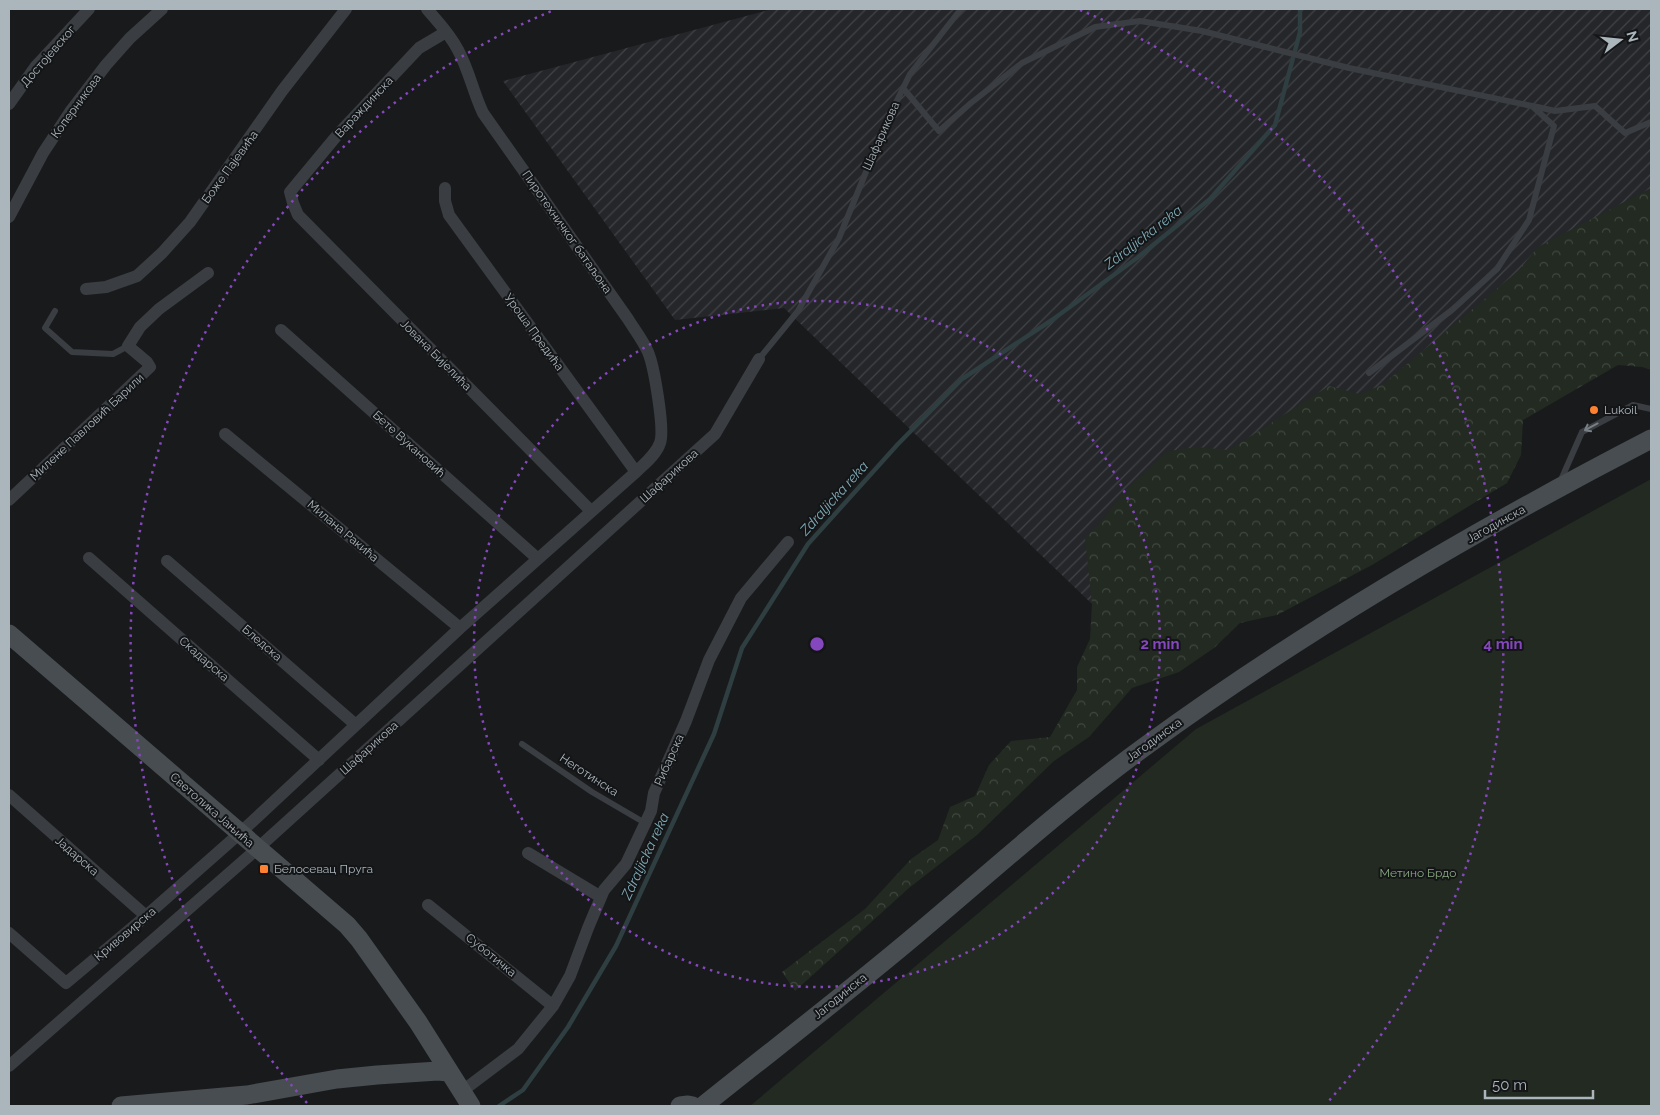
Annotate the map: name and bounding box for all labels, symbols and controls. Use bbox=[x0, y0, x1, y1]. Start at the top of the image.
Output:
north arrow bbox=[1595, 15, 1645, 65]
street label: Достојевског bbox=[18, 23, 78, 89]
text: N bbox=[1623, 29, 1642, 44]
street label: Коперникова bbox=[48, 71, 104, 141]
street label: Вараждинска bbox=[332, 74, 396, 140]
street label: Шафарикова bbox=[860, 100, 902, 172]
street label: Боже Пајевића bbox=[199, 128, 261, 206]
street label: Пиротехничког батаљона bbox=[519, 168, 615, 296]
water label: Zdraljicka reka bbox=[1100, 202, 1185, 273]
street label: Уроша Предића bbox=[501, 291, 567, 373]
street label: Јована Бијелића bbox=[398, 317, 474, 393]
street label: Милене Павловић Барили bbox=[27, 371, 147, 483]
place label: Lukoil bbox=[1604, 403, 1638, 417]
marker: Lukoil bbox=[1588, 404, 1600, 416]
street label: Бете Вукановић bbox=[370, 408, 448, 480]
one-way arrow bbox=[1584, 423, 1599, 432]
street label: Шафарикова bbox=[637, 446, 701, 506]
water label: Zdraljicka reka bbox=[796, 458, 871, 539]
street label: Милана Ракића bbox=[305, 497, 381, 565]
street label: Јагодинска bbox=[1464, 502, 1528, 546]
street label: Бледска bbox=[239, 622, 285, 664]
street label: Скадарска bbox=[176, 634, 232, 684]
centre of rings bbox=[808, 635, 826, 653]
text: 2 min bbox=[1141, 635, 1179, 653]
text: 4 min bbox=[1483, 635, 1523, 653]
street label: Јагодинска bbox=[1124, 715, 1184, 765]
street label: Шафарикова bbox=[337, 718, 401, 778]
street label: Рибарска bbox=[651, 732, 687, 788]
street label: Неготинска bbox=[557, 751, 621, 799]
street label: Светолика Јањића bbox=[167, 770, 257, 850]
water label: Zdraljicka reka bbox=[618, 810, 672, 903]
street label: Јадарска bbox=[53, 834, 101, 878]
place label: Белосевац Пруга bbox=[274, 862, 373, 876]
marker: Белосевац Пруга bbox=[258, 863, 270, 875]
park label: Метино Брдо bbox=[1380, 866, 1456, 880]
street label: Кривовирска bbox=[91, 904, 159, 964]
street label: Суботичка bbox=[463, 930, 519, 980]
street label: Јагодинска bbox=[810, 970, 870, 1022]
scale bar bbox=[1485, 1068, 1592, 1100]
text: 50 m bbox=[1492, 1076, 1527, 1094]

